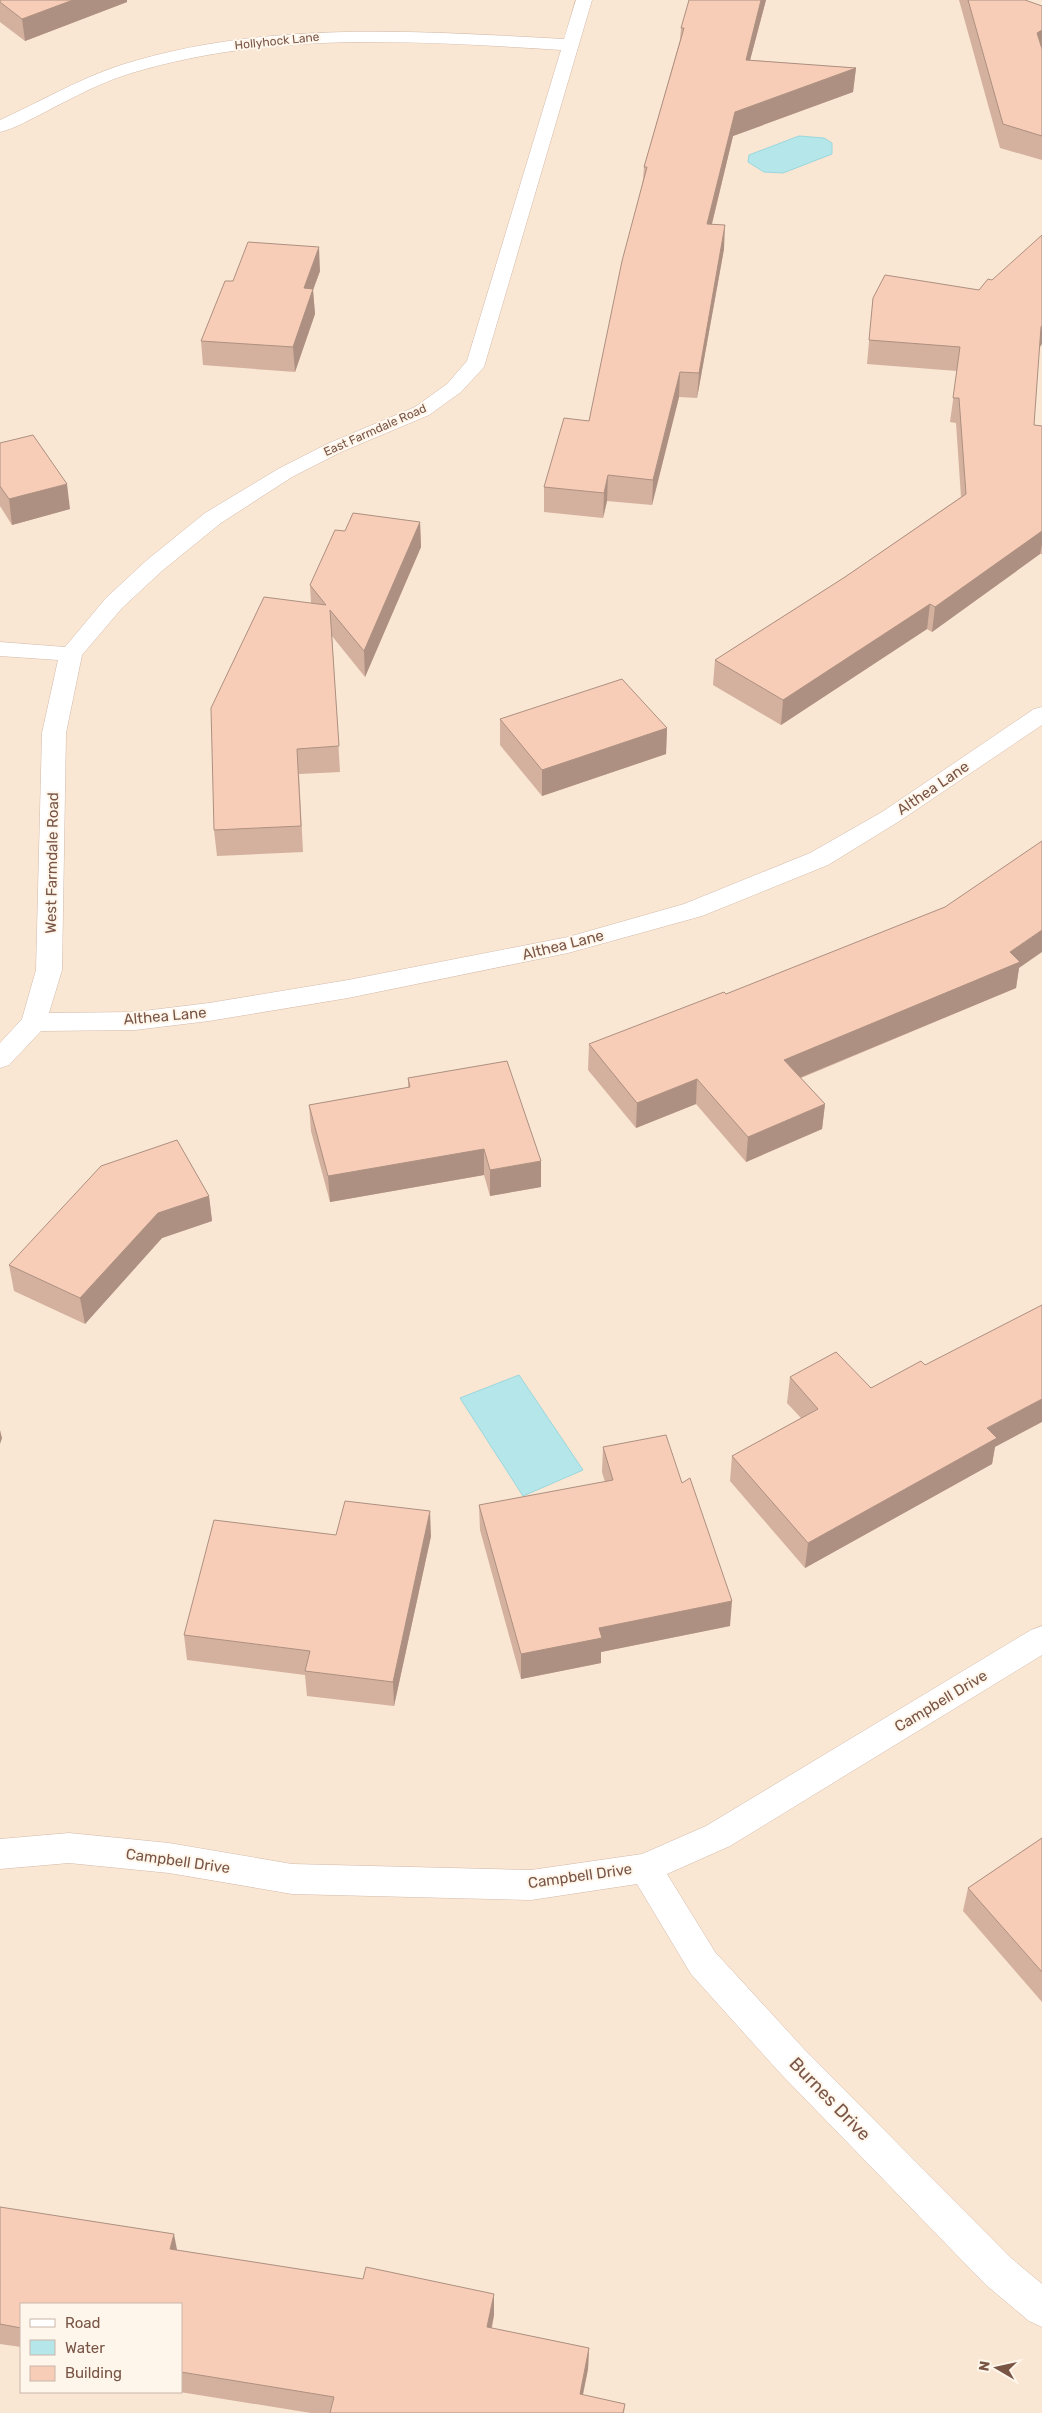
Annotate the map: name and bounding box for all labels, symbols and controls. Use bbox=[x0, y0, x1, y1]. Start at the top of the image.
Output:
street label: Hollyhock Lane bbox=[234, 30, 320, 52]
street label: East Farmdale Road bbox=[321, 401, 429, 459]
street label: Althea Lane bbox=[893, 757, 973, 819]
street label: West Farmdale Road bbox=[42, 792, 62, 934]
street label: Althea Lane bbox=[520, 926, 606, 964]
street label: Althea Lane bbox=[123, 1003, 207, 1029]
street label: Campbell Drive bbox=[891, 1666, 991, 1736]
street label: Campbell Drive bbox=[125, 1845, 231, 1877]
street label: Campbell Drive bbox=[527, 1860, 633, 1892]
street label: Burnes Drive bbox=[785, 2053, 875, 2145]
legend bbox=[20, 2303, 182, 2393]
text: Road bbox=[65, 2314, 101, 2332]
text: Water bbox=[65, 2339, 105, 2357]
north arrow bbox=[972, 2343, 1022, 2393]
text: N bbox=[975, 2360, 994, 2372]
text: Building bbox=[65, 2364, 122, 2382]

